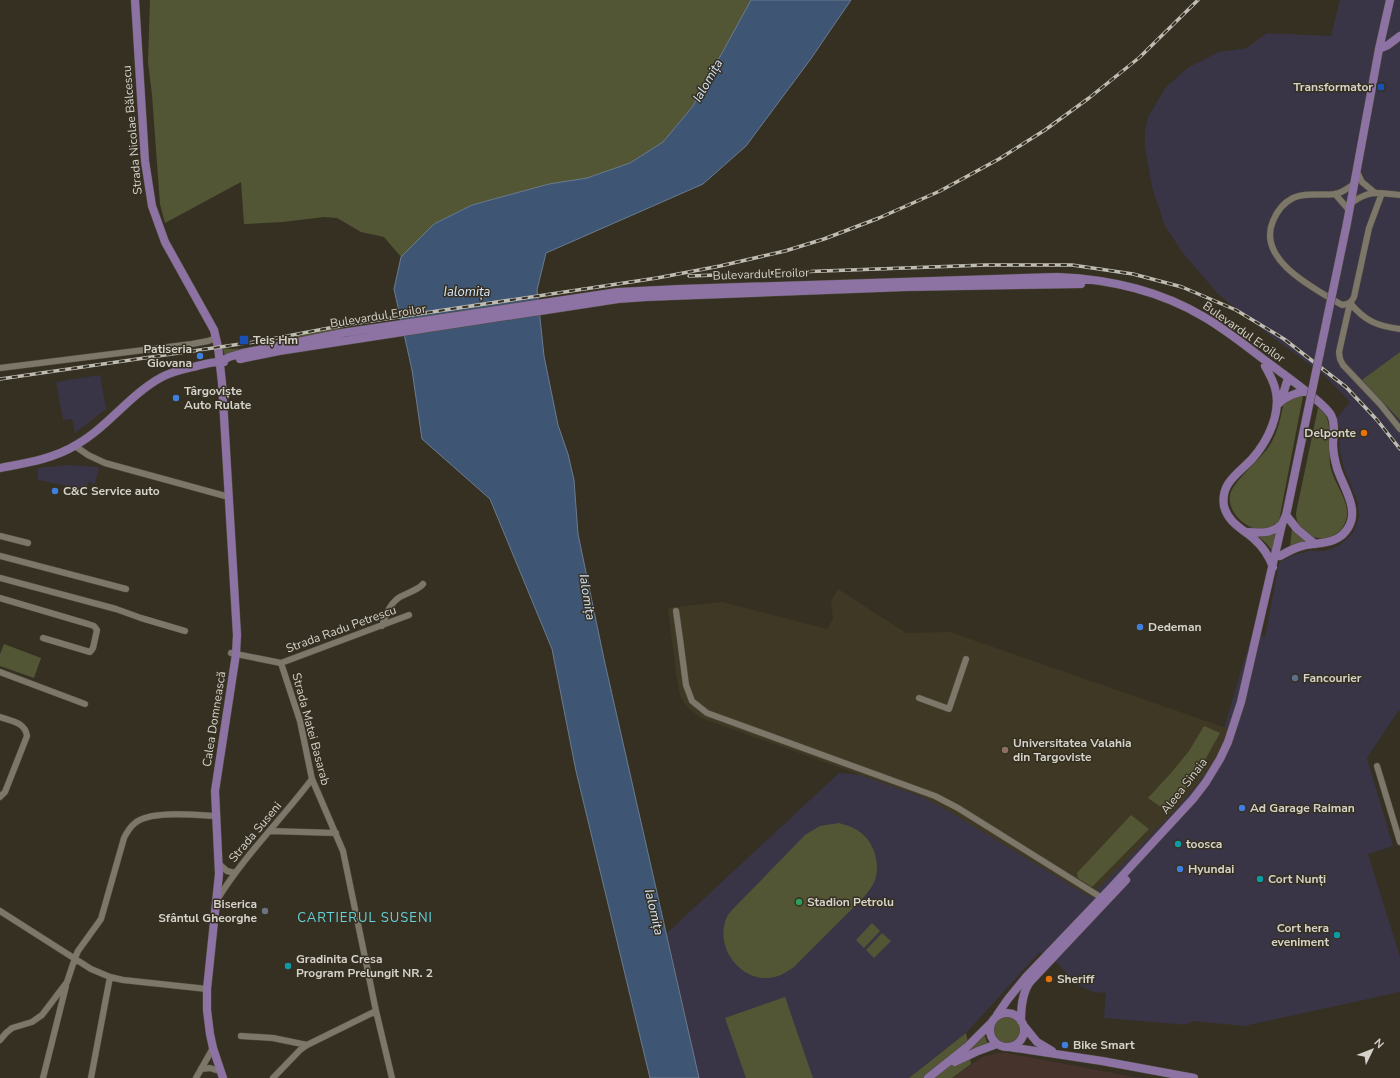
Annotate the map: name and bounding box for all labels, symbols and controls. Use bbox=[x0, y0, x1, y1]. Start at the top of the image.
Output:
water label: Ialomița bbox=[688, 56, 727, 105]
street label: Strada Nicolae Bălcescu bbox=[118, 65, 146, 195]
place label: Transformator bbox=[1293, 79, 1373, 95]
marker: Transformator bbox=[1376, 82, 1386, 92]
street label: Bulevardul Eroilor bbox=[712, 264, 810, 284]
water label: Ialomița bbox=[444, 283, 491, 301]
street label: Bulevardul Eroilor bbox=[1200, 298, 1289, 367]
street label: Bulevardul Eroilor bbox=[329, 300, 428, 331]
place label: Teiș Hm bbox=[253, 332, 298, 348]
marker: Teiș Hm bbox=[238, 334, 250, 346]
place label: Patiseria Giovana bbox=[144, 341, 192, 371]
marker: Patiseria Giovana bbox=[195, 351, 205, 361]
place label: Târgoviște Auto Rulate bbox=[184, 383, 252, 413]
marker: Târgoviște Auto Rulate bbox=[171, 393, 181, 403]
place label: Delponte bbox=[1304, 425, 1356, 441]
marker: Delponte bbox=[1359, 428, 1369, 438]
place label: C&C Service auto bbox=[63, 483, 160, 499]
marker: C&C Service auto bbox=[50, 486, 60, 496]
water label: Ialomița bbox=[574, 573, 600, 622]
street label: Strada Radu Petrescu bbox=[284, 602, 398, 656]
place label: Dedeman bbox=[1148, 619, 1201, 635]
marker: Dedeman bbox=[1135, 622, 1145, 632]
street label: Calea Domnească bbox=[199, 670, 229, 768]
place label: Fancourier bbox=[1303, 670, 1362, 686]
street label: Strada Matei Basarab bbox=[288, 671, 334, 787]
marker: Fancourier bbox=[1290, 673, 1300, 683]
place label: Universitatea Valahia din Targoviste bbox=[1013, 735, 1132, 765]
marker: Universitatea Valahia din Targoviste bbox=[1000, 745, 1010, 755]
street label: Aleea Sinaia bbox=[1157, 755, 1211, 817]
street label: Strada Suseni bbox=[225, 798, 285, 866]
place label: Ad Garage Raiman bbox=[1250, 800, 1355, 816]
marker: Ad Garage Raiman bbox=[1237, 803, 1247, 813]
place label: toosca bbox=[1186, 836, 1222, 852]
marker: toosca bbox=[1173, 839, 1183, 849]
place label: Hyundai bbox=[1188, 861, 1234, 877]
marker: Hyundai bbox=[1175, 864, 1185, 874]
place label: Cort Nunți bbox=[1268, 871, 1326, 887]
marker: Cort Nunți bbox=[1255, 874, 1265, 884]
water label: Ialomița bbox=[640, 887, 668, 937]
place label: Stadion Petrolu bbox=[807, 894, 894, 910]
place label: Biserica Sfântul Gheorghe bbox=[158, 896, 257, 926]
marker: Stadion Petrolu bbox=[794, 897, 804, 907]
marker: Biserica Sfântul Gheorghe bbox=[260, 906, 270, 916]
district label: CARTIERUL SUSENI bbox=[297, 909, 433, 927]
place label: Cort hera eveniment bbox=[1271, 920, 1329, 950]
marker: Cort hera eveniment bbox=[1332, 930, 1342, 940]
place label: Gradinita Cresa Program Prelungit NR. 2 bbox=[296, 951, 433, 981]
marker: Gradinita Cresa Program Prelungit NR. 2 bbox=[283, 961, 293, 971]
place label: Sheriff bbox=[1057, 971, 1095, 987]
marker: Sheriff bbox=[1044, 974, 1054, 984]
north arrow bbox=[1352, 1030, 1392, 1070]
text: N bbox=[1371, 1035, 1387, 1052]
place label: Bike Smart bbox=[1073, 1037, 1135, 1053]
marker: Bike Smart bbox=[1060, 1040, 1070, 1050]

